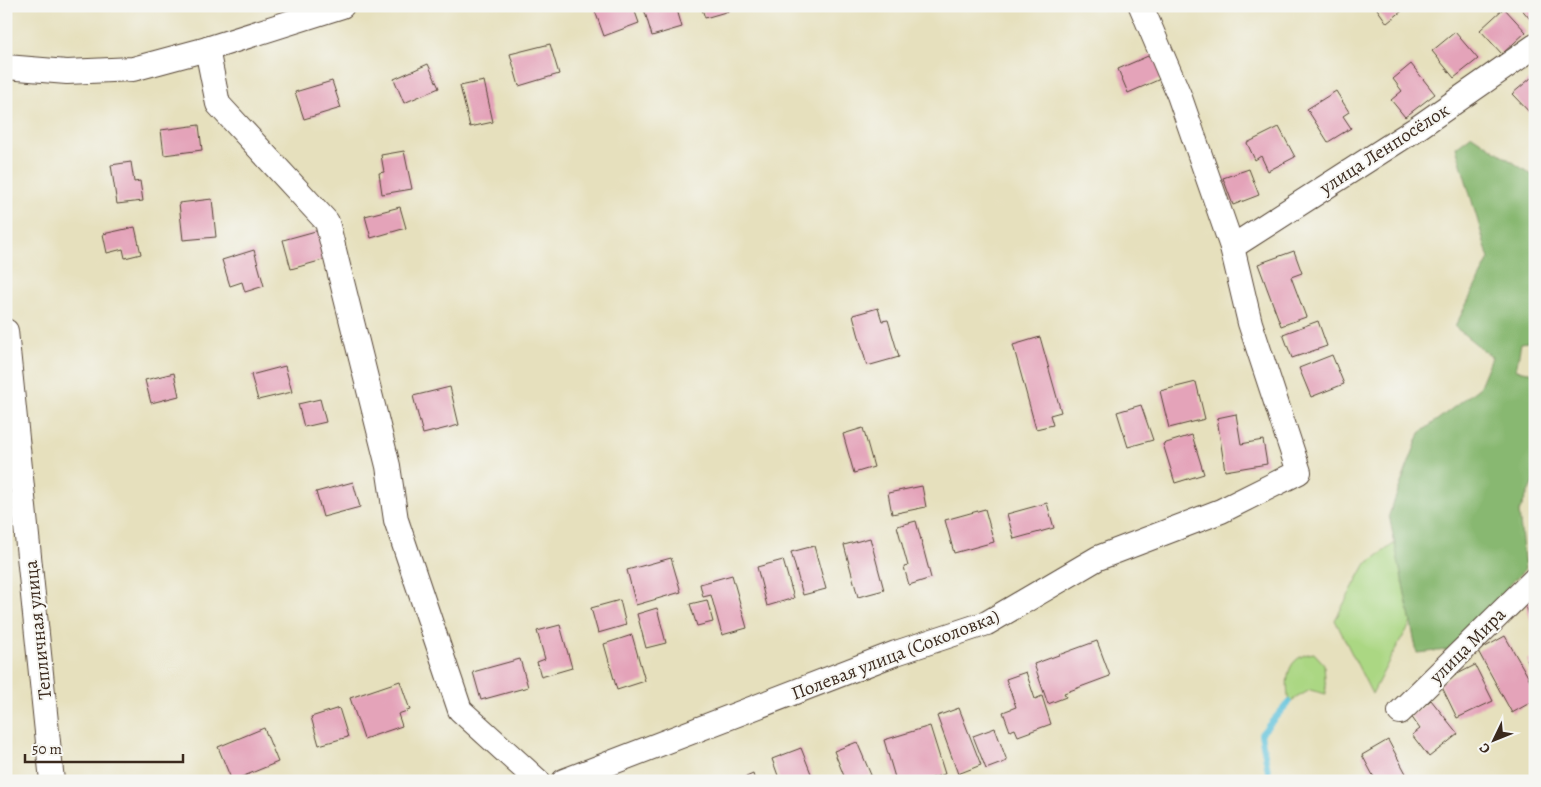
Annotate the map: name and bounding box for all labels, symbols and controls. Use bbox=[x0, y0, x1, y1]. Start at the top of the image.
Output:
street label: улица Ленпосёлок bbox=[1314, 97, 1455, 201]
street label: Тепличная улица bbox=[18, 559, 58, 701]
street label: улица Мира bbox=[1423, 602, 1512, 690]
street label: Полевая улица (Соколовка) bbox=[788, 603, 1003, 707]
north arrow bbox=[1468, 714, 1518, 764]
scale bar bbox=[25, 732, 182, 764]
text: 50 m bbox=[32, 739, 62, 759]
text: С bbox=[1475, 739, 1495, 758]

